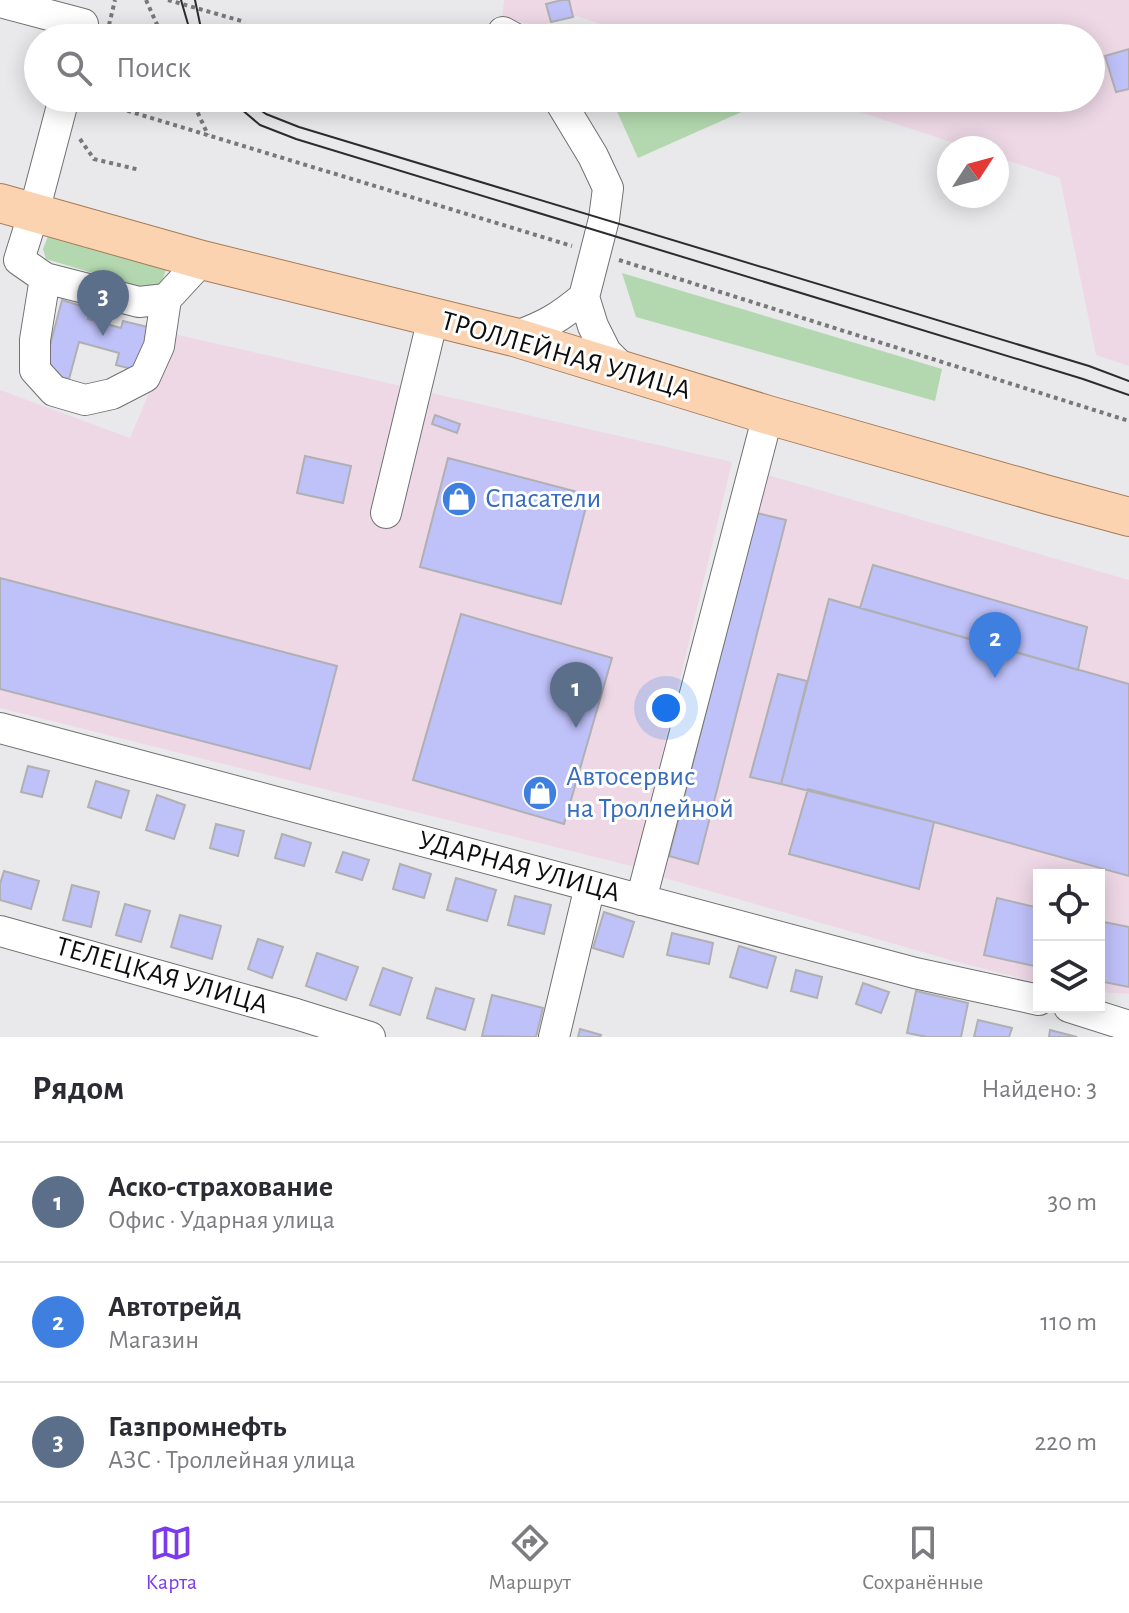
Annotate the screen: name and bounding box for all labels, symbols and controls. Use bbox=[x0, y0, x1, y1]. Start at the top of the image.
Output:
search box bbox=[24, 24, 1105, 112]
icon: search bbox=[52, 46, 96, 90]
text: Поиск bbox=[116, 53, 191, 83]
north arrow bbox=[937, 136, 1009, 208]
pin: 3 bbox=[77, 270, 129, 336]
street label: ТРОЛЛЕЙНАЯ УЛИЦА bbox=[438, 306, 694, 405]
shop icon: Спасатели bbox=[440, 480, 478, 518]
place label: Спасатели bbox=[485, 485, 601, 513]
pin: 2 bbox=[969, 612, 1021, 678]
pin: 1 bbox=[550, 662, 602, 728]
your location bbox=[646, 688, 686, 728]
place label: Автосервис на Троллейной bbox=[566, 763, 734, 823]
shop icon: Автосервис на Троллейной bbox=[521, 774, 559, 812]
street label: УДАРНАЯ УЛИЦА bbox=[415, 827, 623, 907]
map controls bbox=[1033, 869, 1105, 1013]
button: locate bbox=[1033, 869, 1105, 941]
street label: ТЕЛЕЦКАЯ УЛИЦА bbox=[53, 932, 271, 1020]
button: layers bbox=[1033, 941, 1105, 1013]
text: Рядом bbox=[32, 1072, 124, 1106]
text: Найдено: 3 bbox=[981, 1076, 1097, 1102]
text: Аско-страхование bbox=[108, 1172, 333, 1202]
text: 1 bbox=[53, 1189, 63, 1215]
text: 30 m bbox=[1047, 1189, 1097, 1215]
text: Офис · Ударная улица bbox=[108, 1207, 335, 1233]
text: Автотрейд bbox=[108, 1292, 241, 1322]
text: 2 bbox=[52, 1309, 64, 1335]
text: 110 m bbox=[1040, 1309, 1097, 1335]
text: Магазин bbox=[108, 1327, 199, 1353]
text: Газпромнефть bbox=[108, 1412, 286, 1442]
text: 3 bbox=[52, 1429, 64, 1455]
text: 220 m bbox=[1035, 1429, 1097, 1455]
text: АЗС · Троллейная улица bbox=[108, 1447, 355, 1473]
tab: Карта bbox=[146, 1521, 197, 1595]
tab: Маршрут bbox=[488, 1521, 571, 1595]
tab: Сохранённые bbox=[862, 1521, 983, 1595]

